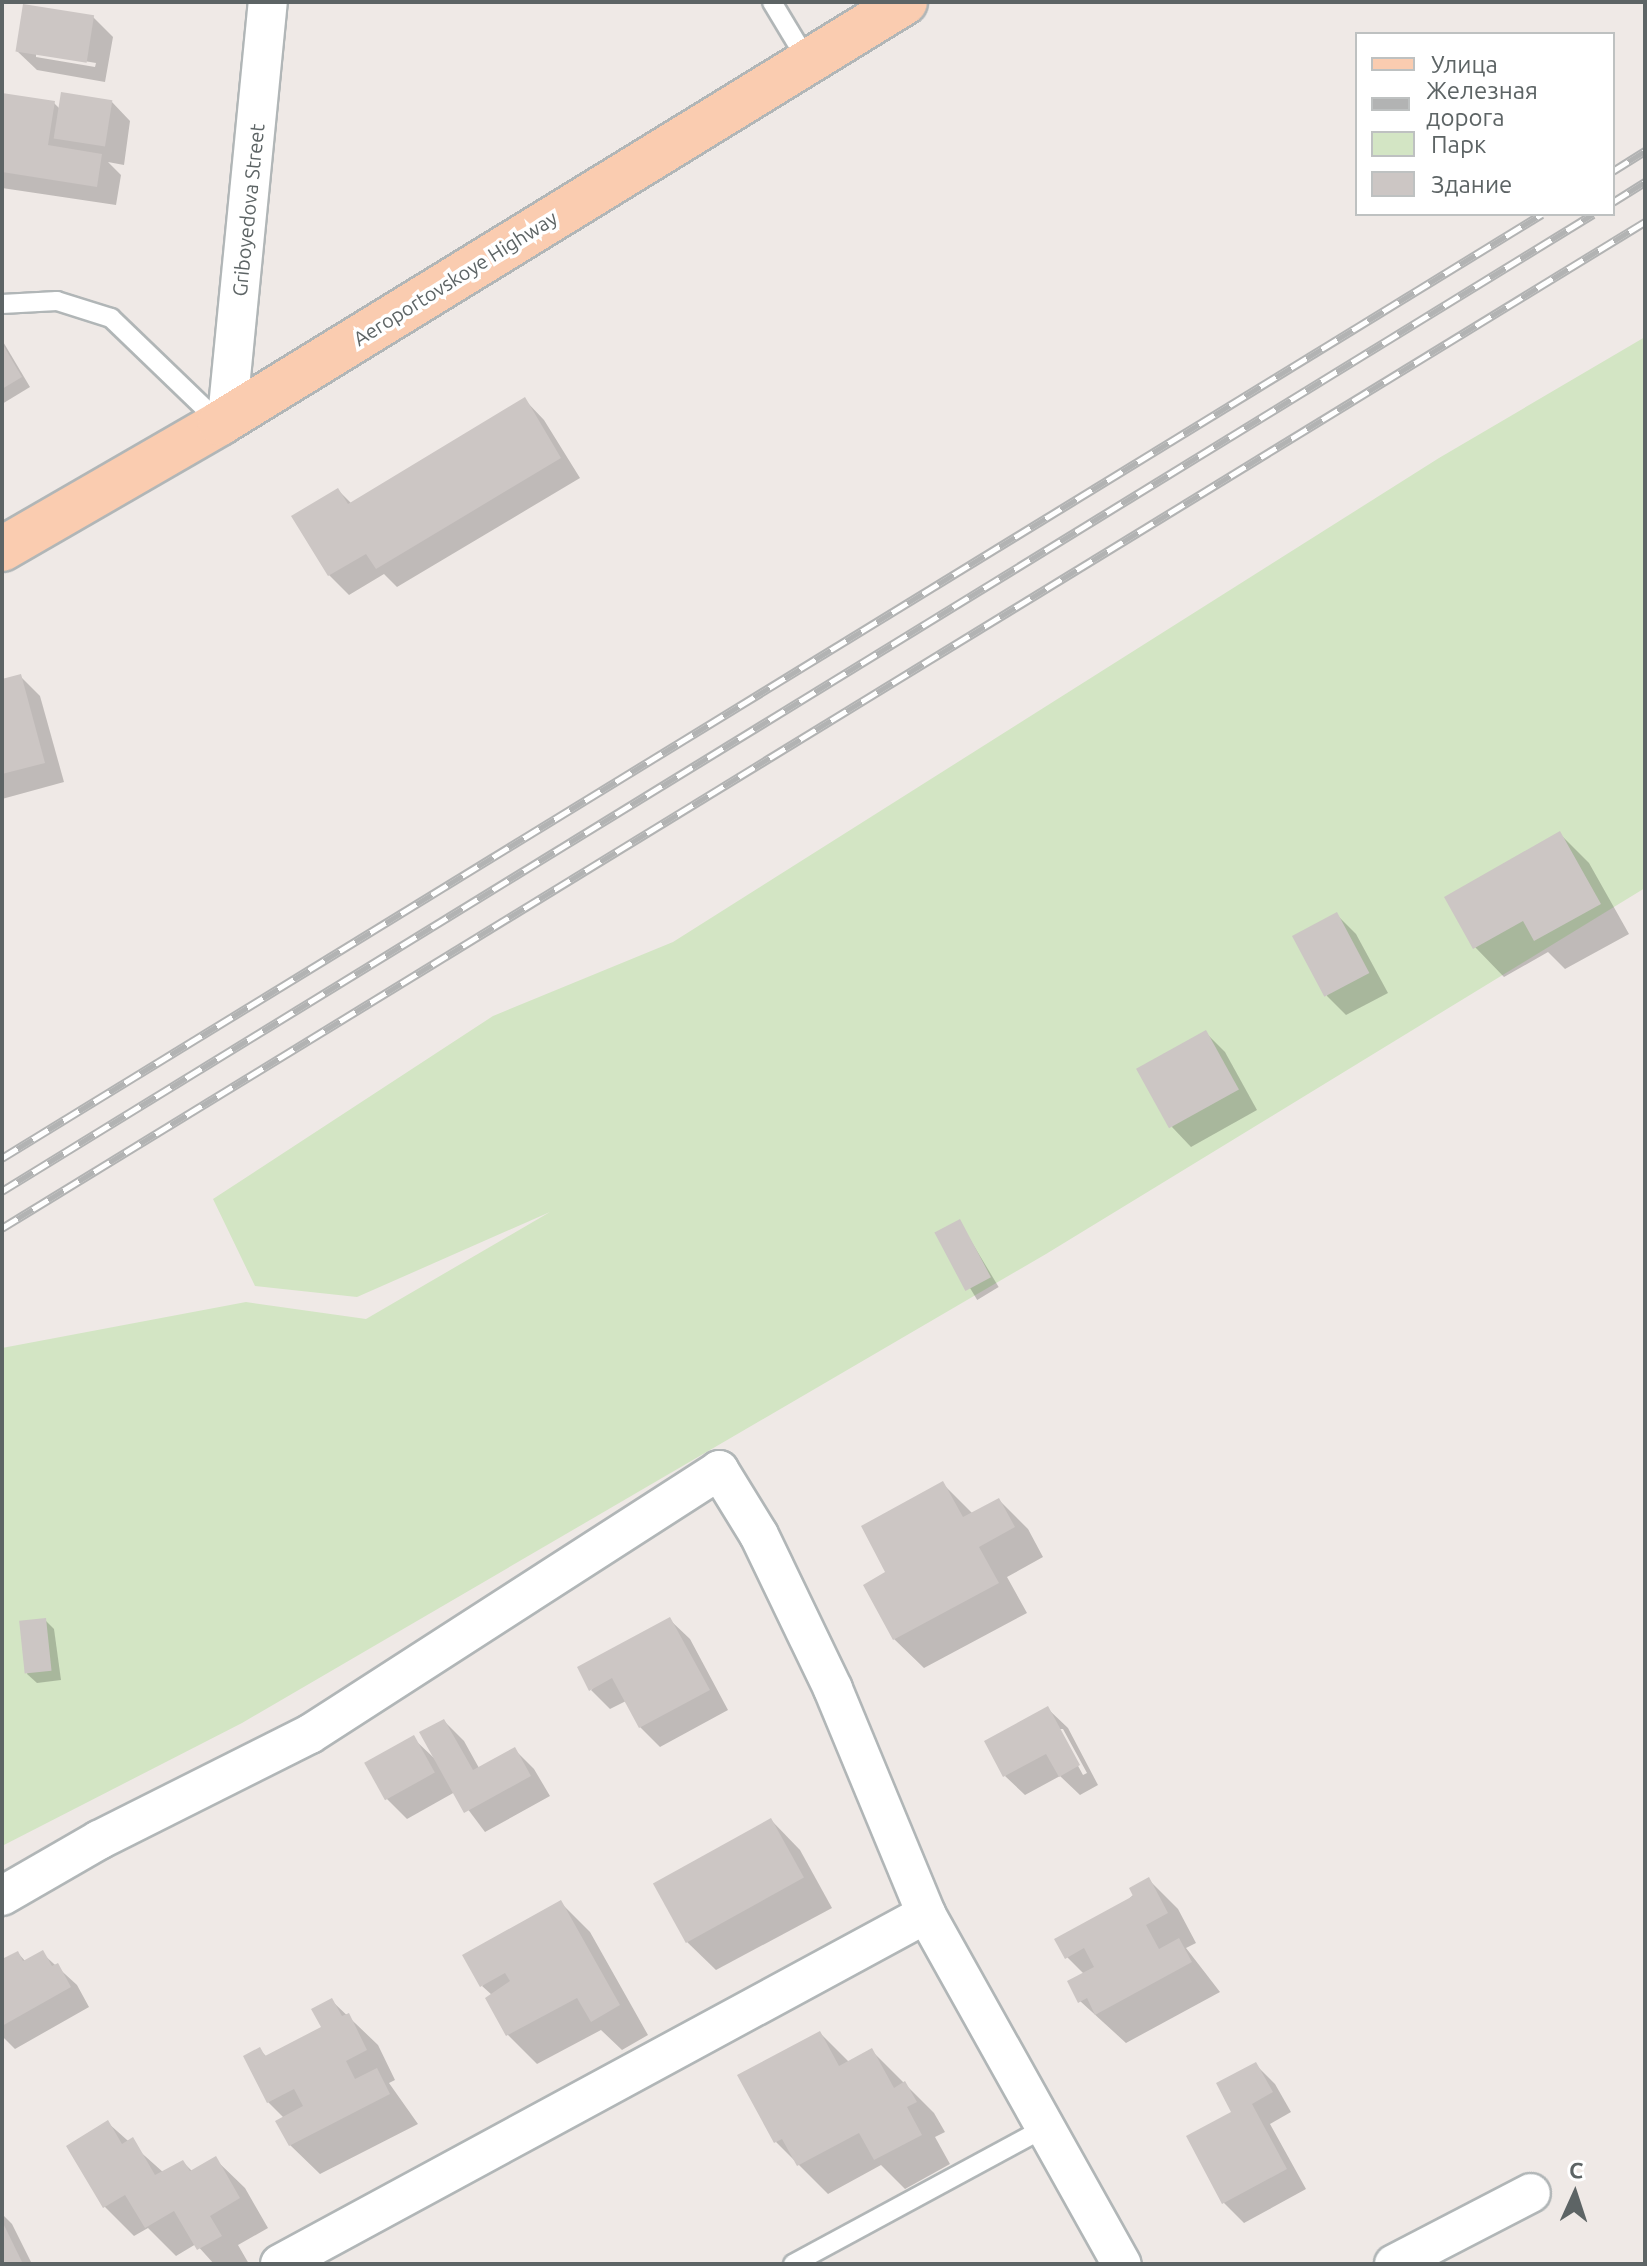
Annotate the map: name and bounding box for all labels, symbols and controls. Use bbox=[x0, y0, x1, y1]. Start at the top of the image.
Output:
legend bbox=[1355, 32, 1615, 216]
text: Улица bbox=[1431, 51, 1498, 78]
text: Железная дорога bbox=[1426, 77, 1538, 131]
street label: Griboyedova Street bbox=[227, 122, 269, 298]
text: Парк bbox=[1431, 131, 1486, 158]
text: Здание bbox=[1431, 171, 1512, 198]
street label: Aeroportovskoye Highway bbox=[349, 205, 561, 351]
north arrow bbox=[1535, 2154, 1615, 2234]
text: С bbox=[1569, 2157, 1584, 2182]

